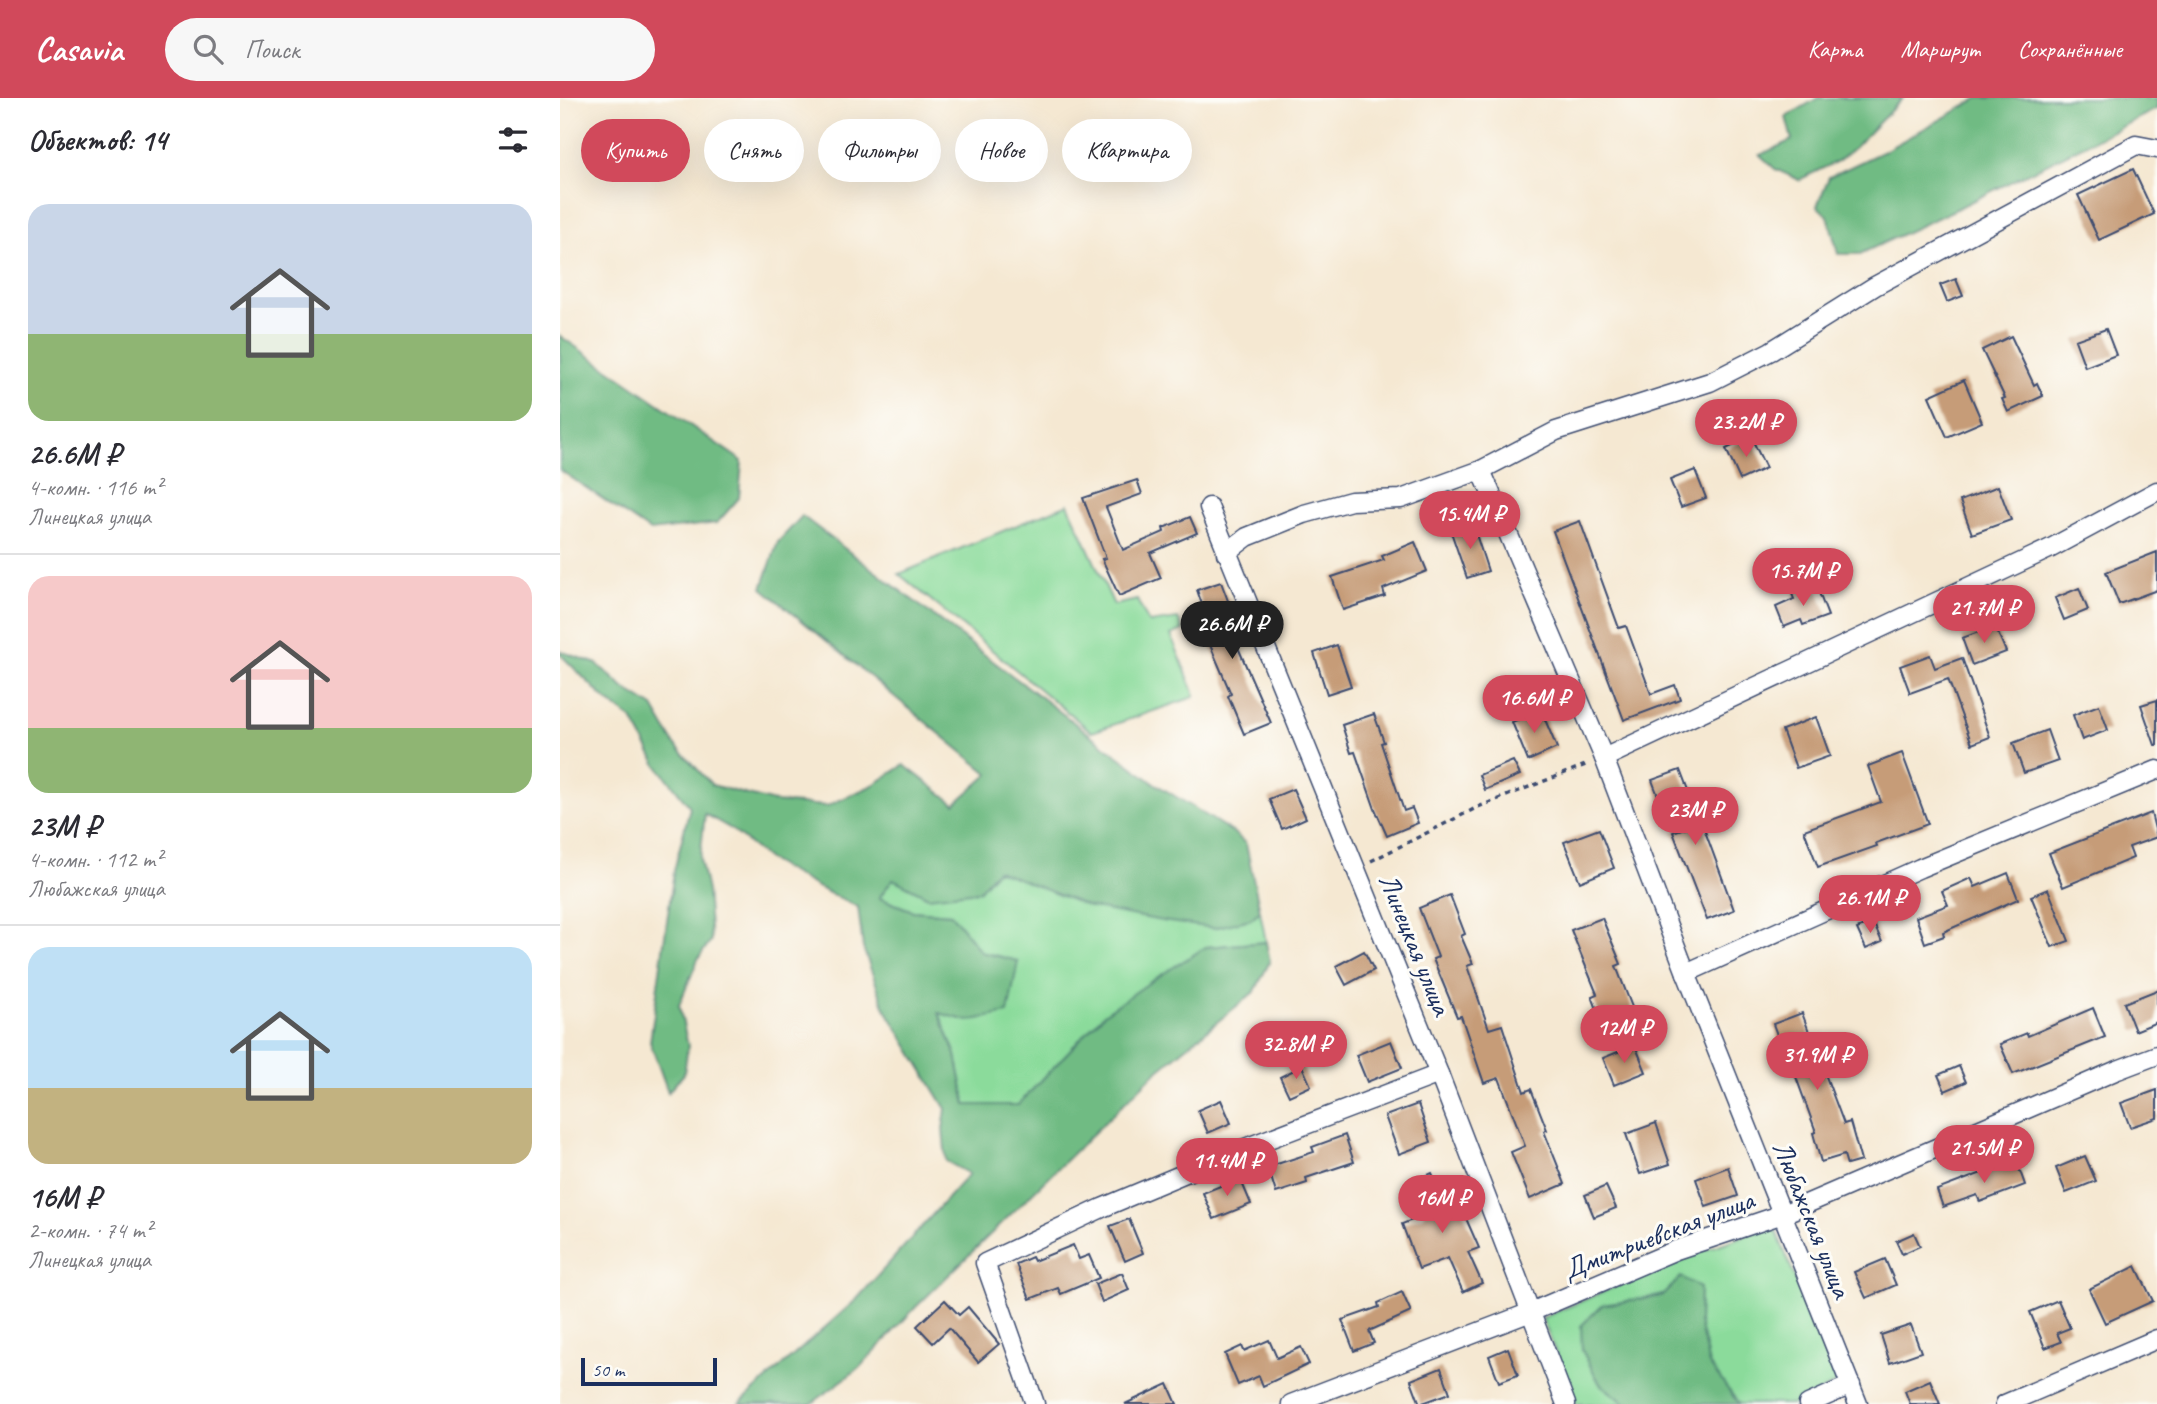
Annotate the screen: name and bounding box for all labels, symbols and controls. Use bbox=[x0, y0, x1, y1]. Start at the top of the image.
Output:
search box bbox=[165, 18, 655, 81]
text: Casavia bbox=[35, 28, 123, 70]
icon: search bbox=[189, 30, 227, 68]
text: Поиск bbox=[245, 33, 300, 66]
text: Карта bbox=[1808, 34, 1863, 64]
text: Маршрут bbox=[1901, 34, 1980, 64]
text: Сохранённые bbox=[2018, 34, 2122, 64]
chip: Купить bbox=[581, 119, 690, 182]
chip: Снять bbox=[704, 119, 804, 182]
chip: Фильтры bbox=[818, 119, 941, 182]
chip: Новое bbox=[955, 119, 1048, 182]
chip: Квартира bbox=[1062, 119, 1192, 182]
text: Объектов: 14 bbox=[28, 121, 167, 159]
icon: filters bbox=[494, 121, 532, 159]
icon: home bbox=[217, 250, 343, 376]
pin: 23.2M ₽ bbox=[1681, 400, 1811, 459]
text: 23.2M ₽ bbox=[1711, 407, 1781, 436]
text: 26.6M ₽ bbox=[28, 435, 120, 473]
text: 4-комн. · 116 m² bbox=[28, 473, 162, 502]
pin: 15.4M ₽ bbox=[1405, 491, 1535, 551]
text: 15.4M ₽ bbox=[1435, 499, 1505, 528]
text: Линецкая улица bbox=[28, 502, 151, 531]
pin: 15.7M ₽ bbox=[1738, 548, 1868, 608]
text: 15.7M ₽ bbox=[1768, 556, 1838, 585]
pin: 21.7M ₽ bbox=[1919, 586, 2049, 645]
text: 21.7M ₽ bbox=[1949, 593, 2019, 622]
pin: 26.6M ₽ bbox=[1167, 602, 1297, 661]
text: 26.6M ₽ bbox=[1197, 609, 1267, 638]
icon: home bbox=[217, 622, 343, 748]
pin: 16.6M ₽ bbox=[1469, 676, 1599, 735]
text: 16.6M ₽ bbox=[1499, 683, 1569, 712]
pin: 23M ₽ bbox=[1646, 788, 1744, 847]
text: 23M ₽ bbox=[1668, 795, 1722, 824]
text: 23M ₽ bbox=[28, 807, 100, 845]
text: 4-комн. · 112 m² bbox=[28, 845, 162, 874]
street label: Линецкая улица bbox=[1371, 868, 1460, 1022]
text: Любажская улица bbox=[28, 874, 165, 903]
pin: 26.1M ₽ bbox=[1805, 876, 1935, 935]
text: 26.1M ₽ bbox=[1835, 883, 1905, 912]
icon: home bbox=[217, 993, 343, 1119]
pin: 12M ₽ bbox=[1575, 1006, 1673, 1065]
text: 12M ₽ bbox=[1597, 1013, 1651, 1042]
pin: 32.8M ₽ bbox=[1231, 1021, 1361, 1081]
text: 32.8M ₽ bbox=[1261, 1029, 1331, 1058]
pin: 31.9M ₽ bbox=[1752, 1032, 1882, 1092]
text: 31.9M ₽ bbox=[1782, 1040, 1852, 1069]
pin: 21.5M ₽ bbox=[1919, 1126, 2049, 1185]
text: 21.5M ₽ bbox=[1949, 1133, 2019, 1162]
street label: Любажская улица bbox=[1765, 1136, 1861, 1304]
pin: 11.4M ₽ bbox=[1162, 1138, 1292, 1198]
text: 11.4M ₽ bbox=[1192, 1146, 1262, 1175]
pin: 16M ₽ bbox=[1393, 1176, 1491, 1235]
text: 16M ₽ bbox=[28, 1178, 100, 1216]
street label: Дмитриевская улица bbox=[1558, 1181, 1760, 1287]
text: 16M ₽ bbox=[1414, 1183, 1470, 1212]
text: 2-комн. · 74 m² bbox=[28, 1216, 152, 1245]
text: Линецкая улица bbox=[28, 1245, 151, 1274]
scale bar bbox=[581, 1355, 718, 1387]
text: 50 m bbox=[592, 1358, 624, 1382]

